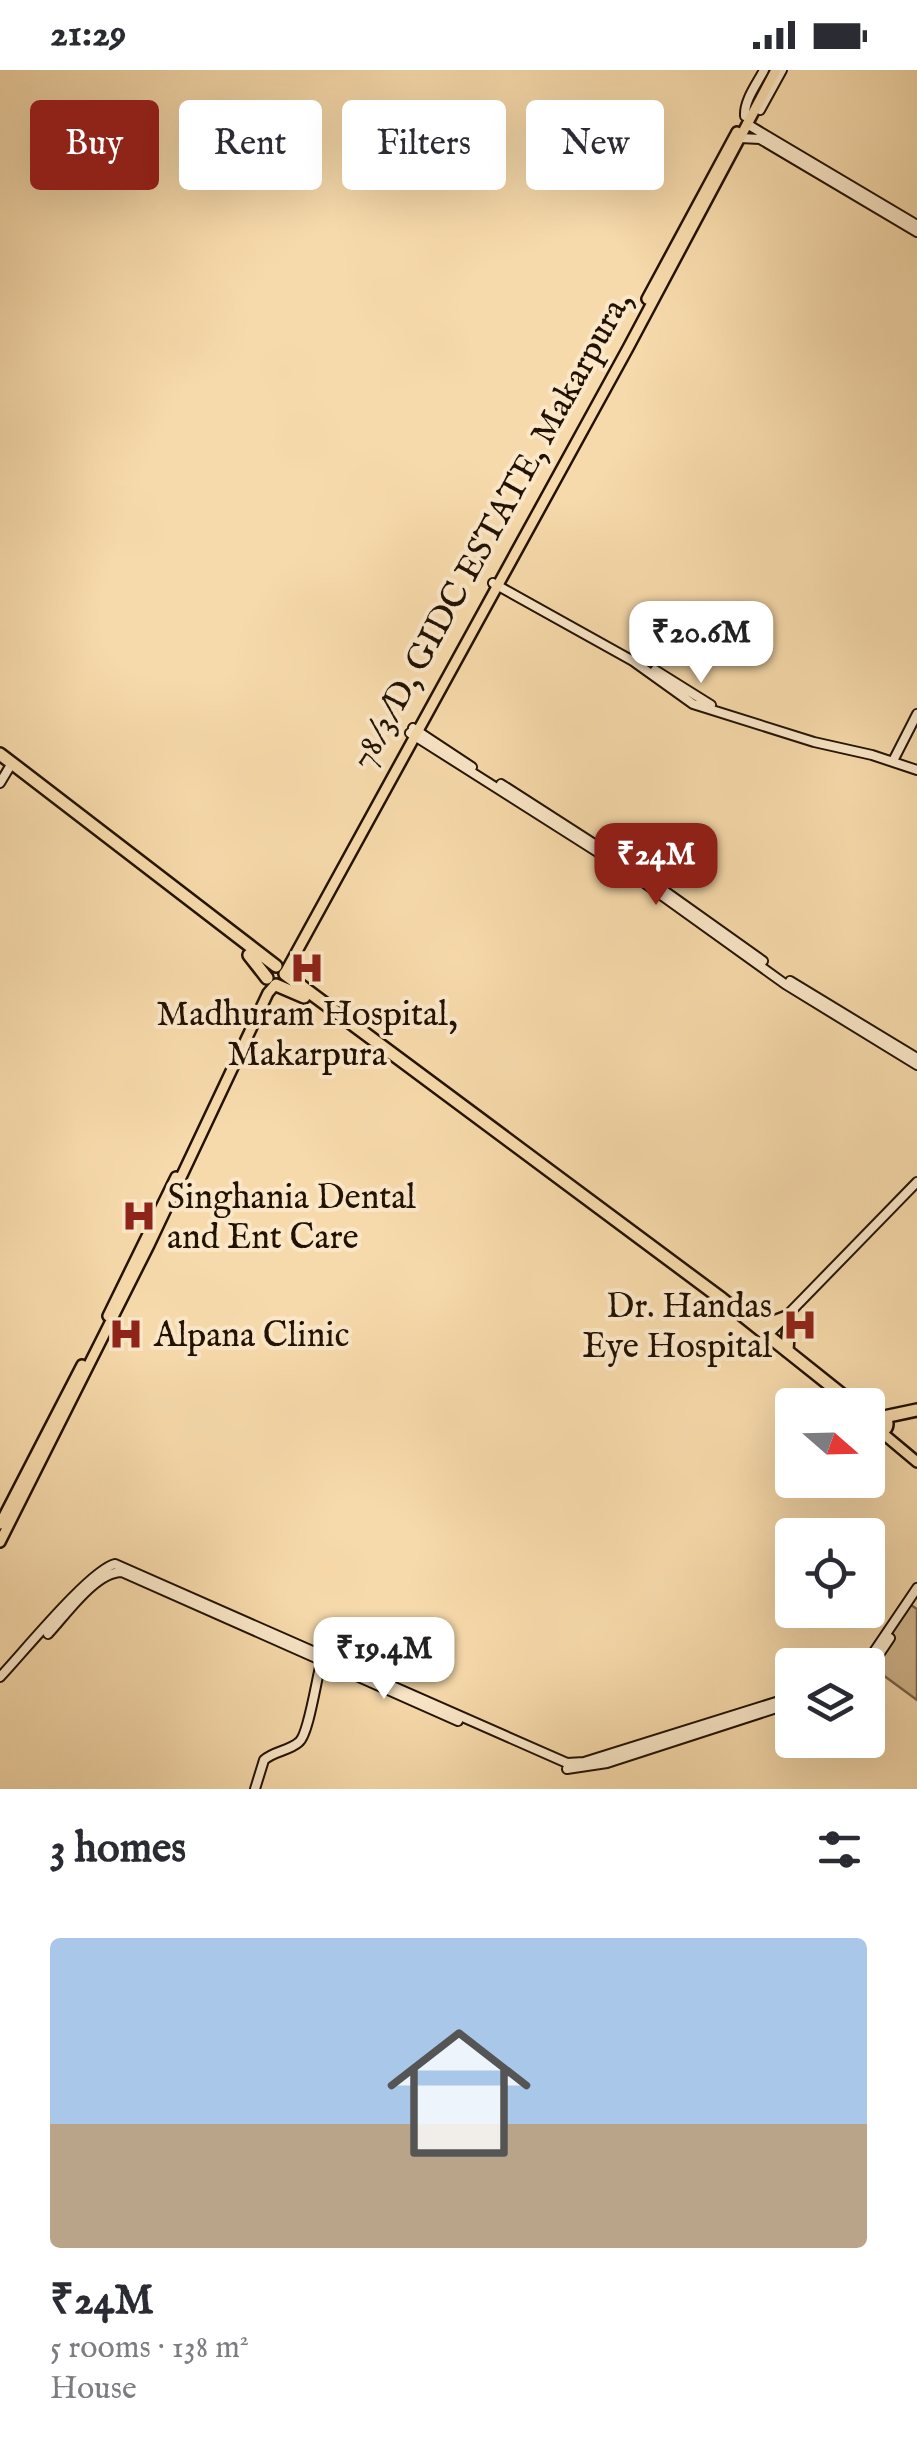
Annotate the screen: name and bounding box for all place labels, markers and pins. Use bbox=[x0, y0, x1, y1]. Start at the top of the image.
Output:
pin: ₹20.6M bbox=[620, 601, 782, 686]
pin: ₹24M bbox=[597, 823, 715, 908]
hospital icon: Madhuram Hospital, Makarpura bbox=[288, 949, 326, 987]
place label: Madhuram Hospital, Makarpura bbox=[156, 993, 458, 1078]
place label: Singhania Dental and Ent Care bbox=[167, 1176, 416, 1261]
hospital icon: Singhania Dental and Ent Care bbox=[120, 1197, 158, 1235]
place label: Dr. Handas Eye Hospital bbox=[582, 1285, 772, 1370]
hospital icon: Dr. Handas Eye Hospital bbox=[781, 1306, 819, 1344]
place label: Alpana Clinic bbox=[153, 1314, 350, 1359]
hospital icon: Alpana Clinic bbox=[107, 1315, 145, 1353]
pin: ₹19.4M bbox=[303, 1617, 465, 1702]

